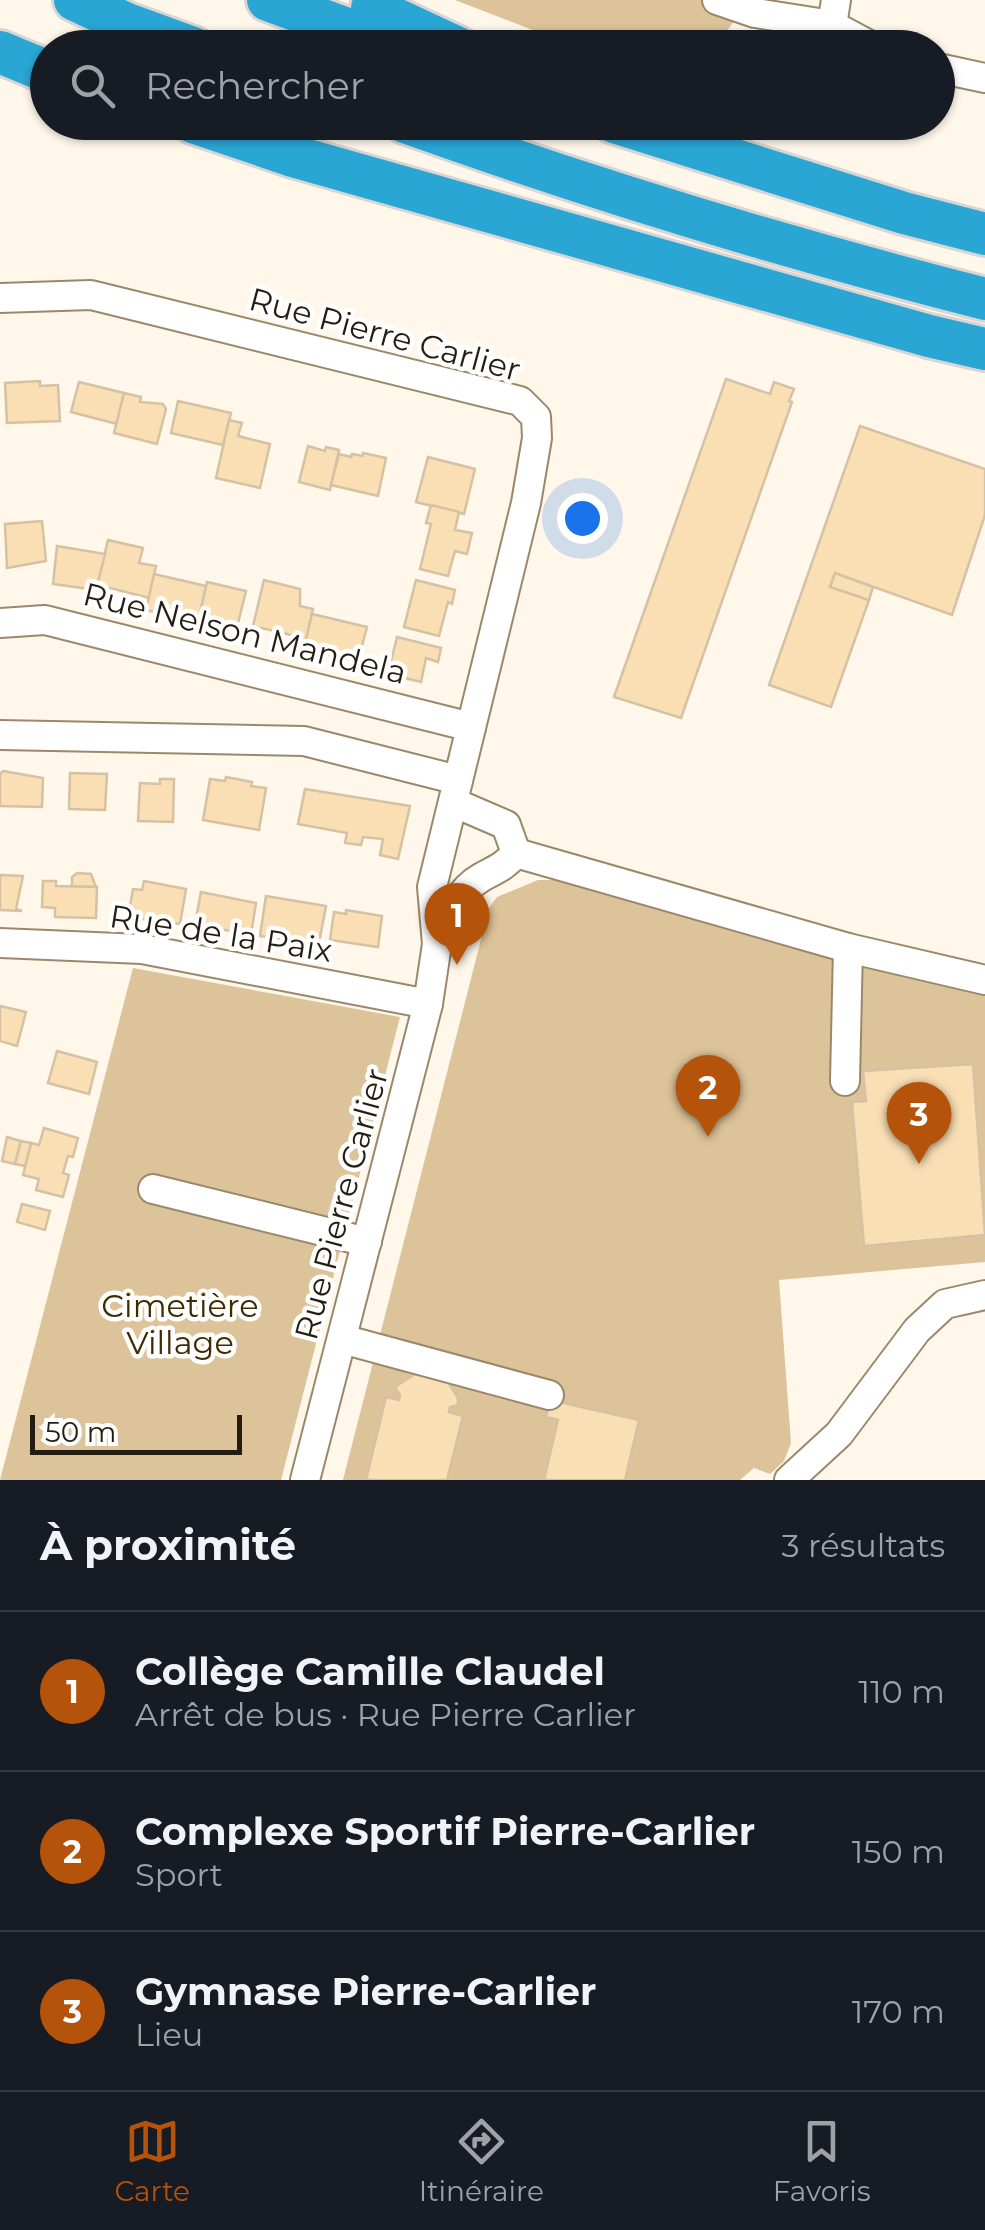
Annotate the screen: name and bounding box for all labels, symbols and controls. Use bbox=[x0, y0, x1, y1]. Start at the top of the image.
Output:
search box bbox=[30, 30, 955, 140]
icon: search bbox=[65, 58, 120, 113]
text: Rechercher bbox=[145, 62, 365, 109]
street label: Rue Pierre Carlier bbox=[245, 279, 525, 389]
your location bbox=[557, 493, 608, 544]
street label: Rue Nelson Mandela bbox=[79, 574, 411, 692]
pin: 1 bbox=[424, 882, 490, 965]
street label: Rue de la Paix bbox=[107, 896, 335, 970]
pin: 2 bbox=[676, 1054, 740, 1137]
street label: Rue Pierre Carlier bbox=[286, 1064, 396, 1344]
pin: 3 bbox=[886, 1082, 952, 1164]
park label: Cimetière Village bbox=[101, 1286, 259, 1362]
scale bar bbox=[30, 1410, 242, 1454]
text: 50 m bbox=[45, 1415, 116, 1449]
text: À proximité bbox=[40, 1519, 296, 1571]
text: 3 résultats bbox=[782, 1526, 945, 1565]
text: Collège Camille Claudel bbox=[135, 1648, 605, 1695]
text: 1 bbox=[66, 1672, 79, 1711]
text: 110 m bbox=[858, 1672, 945, 1711]
text: Arrêt de bus · Rue Pierre Carlier bbox=[135, 1695, 636, 1734]
text: Complexe Sportif Pierre-Carlier bbox=[135, 1808, 755, 1855]
text: 2 bbox=[63, 1832, 82, 1871]
text: 150 m bbox=[852, 1832, 945, 1871]
text: Sport bbox=[135, 1855, 223, 1894]
text: Gymnase Pierre-Carlier bbox=[135, 1968, 596, 2015]
text: 3 bbox=[63, 1992, 82, 2031]
text: 170 m bbox=[852, 1992, 945, 2031]
text: Lieu bbox=[135, 2015, 203, 2054]
tab: Carte bbox=[114, 2114, 190, 2208]
tab: Itinéraire bbox=[419, 2114, 544, 2208]
tab: Favoris bbox=[773, 2114, 871, 2208]

